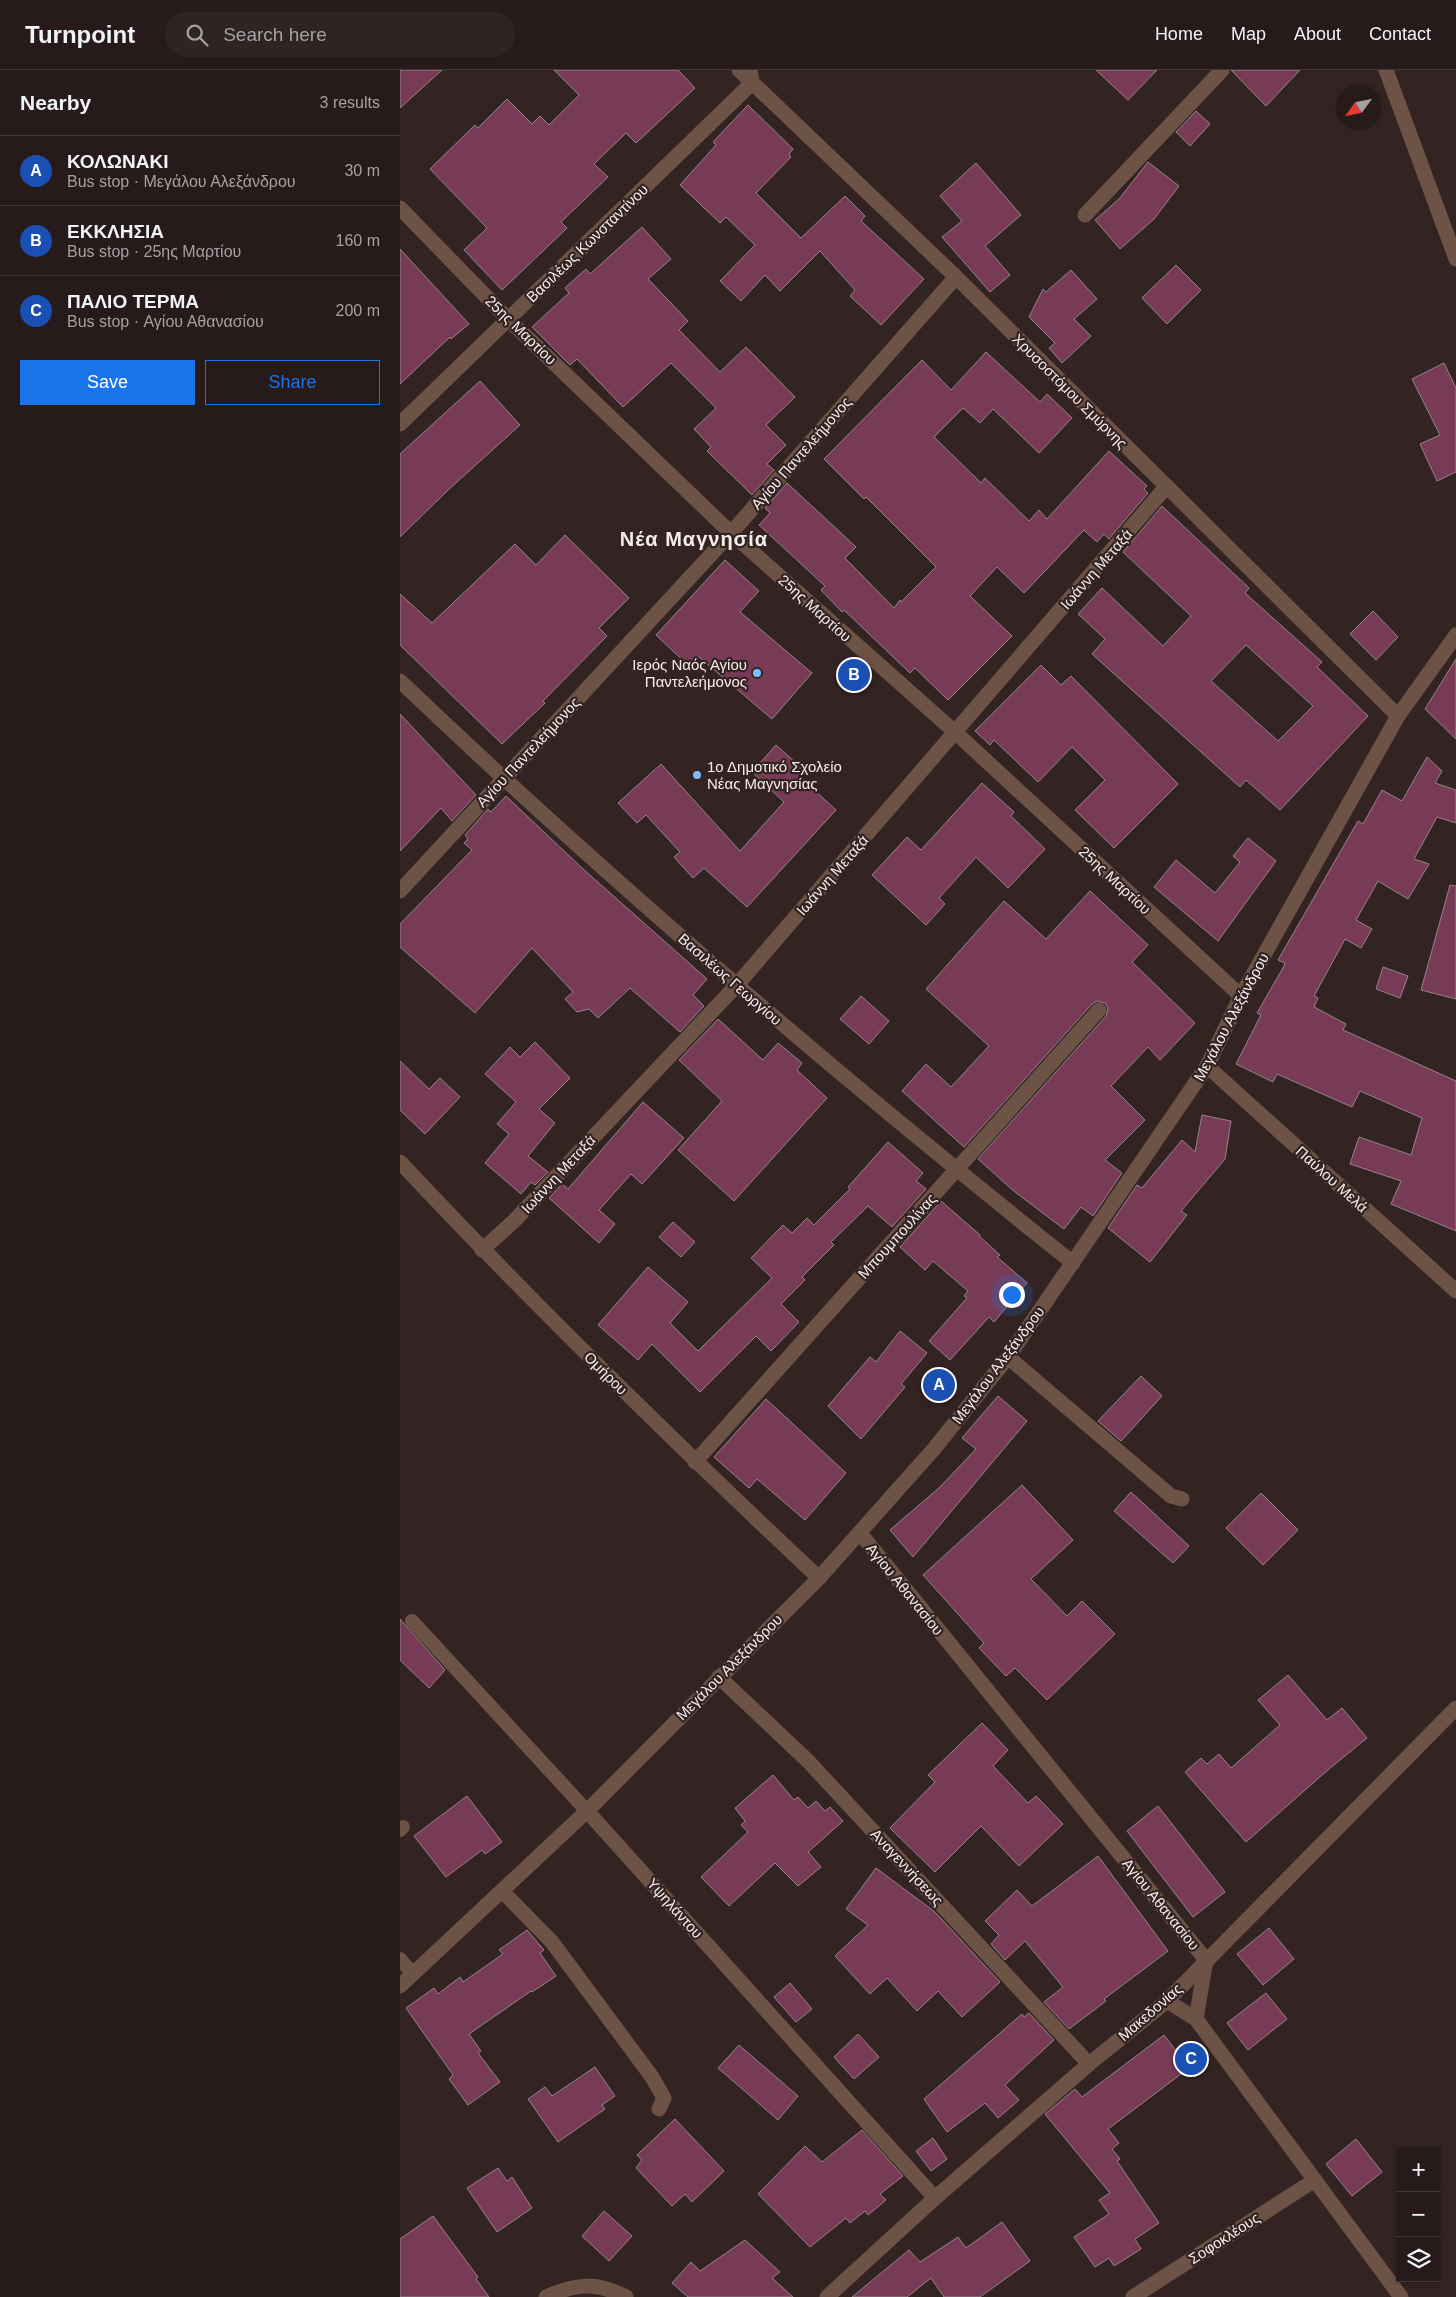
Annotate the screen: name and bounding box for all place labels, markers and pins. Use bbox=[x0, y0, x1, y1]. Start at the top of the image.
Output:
place label: Ιερός Ναός Αγίου Παντελεήμονος bbox=[632, 656, 747, 690]
pin: B bbox=[838, 656, 870, 694]
marker: Ιερός Ναός Αγίου Παντελεήμονος bbox=[751, 667, 763, 679]
place label: 1ο Δημοτικό Σχολείο Νέας Μαγνησίας bbox=[707, 758, 842, 792]
marker: 1ο Δημοτικό Σχολείο Νέας Μαγνησίας bbox=[691, 769, 703, 781]
pin: A bbox=[923, 1366, 955, 1404]
pin: C bbox=[1175, 2040, 1207, 2078]

